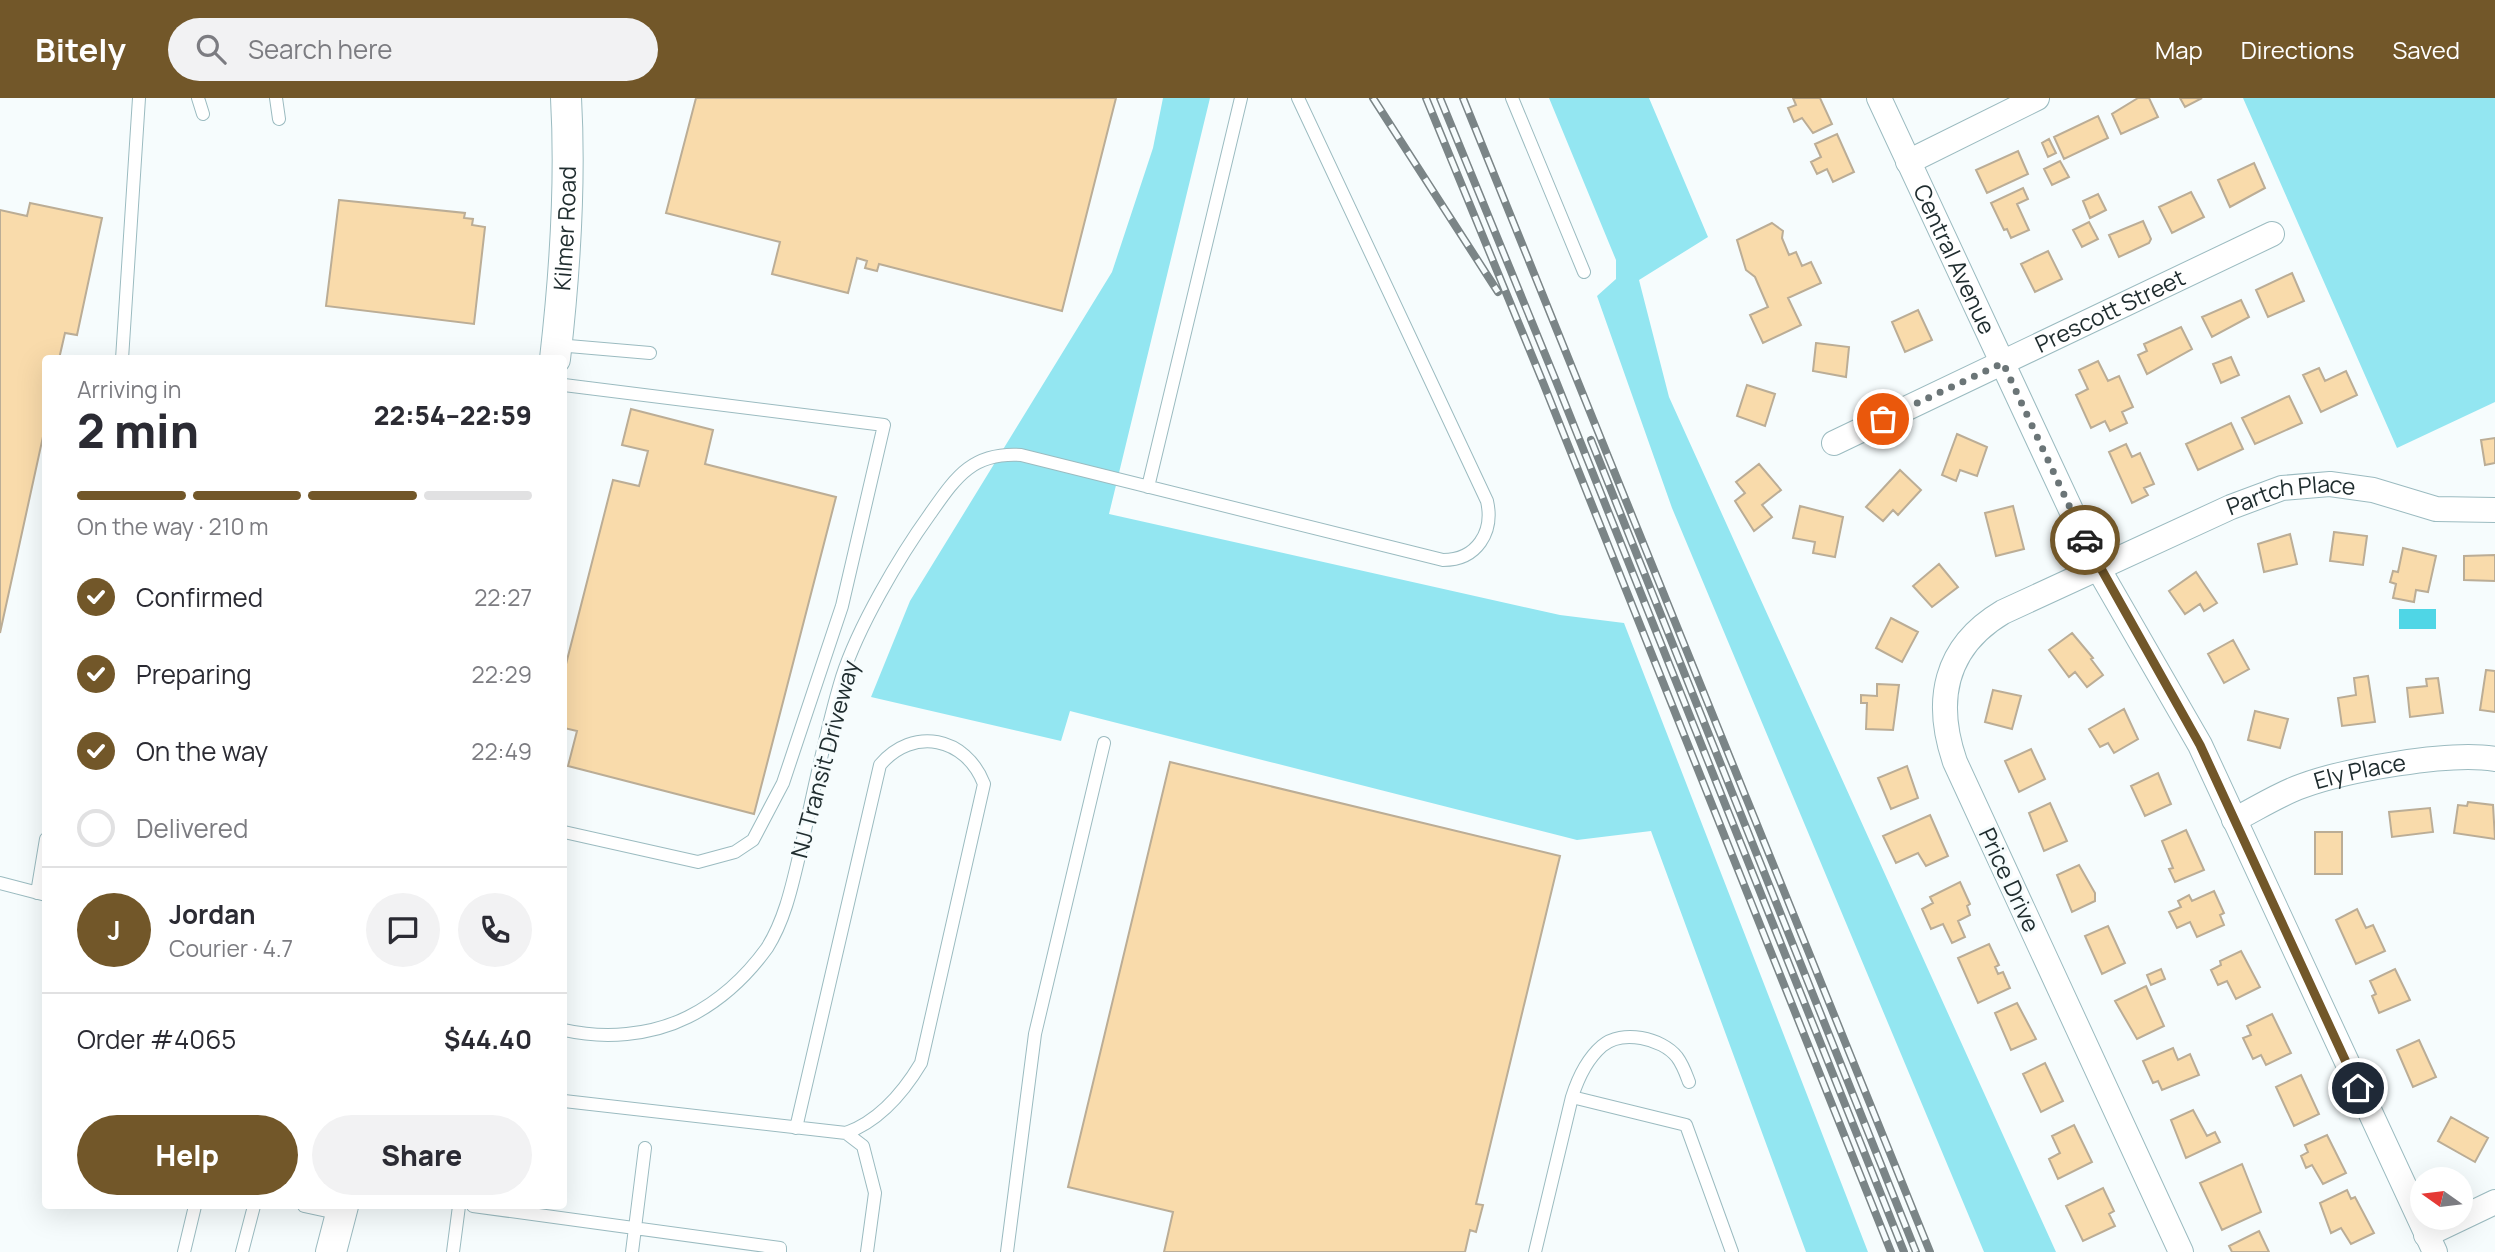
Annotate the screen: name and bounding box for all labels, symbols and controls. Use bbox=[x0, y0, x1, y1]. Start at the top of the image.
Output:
search box bbox=[168, 18, 658, 81]
text: Bitely bbox=[35, 27, 126, 72]
icon: search bbox=[192, 30, 230, 68]
text: Search here bbox=[248, 31, 393, 67]
text: Map bbox=[2155, 33, 2203, 66]
text: Directions bbox=[2241, 33, 2354, 66]
text: Saved bbox=[2392, 33, 2460, 66]
street label: Kilmer Road bbox=[545, 166, 583, 292]
street label: Central Avenue bbox=[1906, 179, 2004, 339]
street label: Prescott Street bbox=[2029, 261, 2190, 360]
text: Arriving in bbox=[77, 373, 182, 405]
pin bbox=[1853, 389, 1913, 449]
text: 22:54–22:59 bbox=[374, 397, 532, 433]
text: 2 min bbox=[77, 399, 199, 462]
icon: bag bbox=[1864, 400, 1902, 438]
street label: Partch Place bbox=[2222, 467, 2358, 522]
courier bbox=[2050, 505, 2120, 575]
text: On the way · 210 m bbox=[77, 510, 269, 542]
icon: car bbox=[2066, 521, 2104, 559]
icon: check bbox=[77, 578, 115, 616]
text: Confirmed bbox=[136, 579, 263, 615]
text: 22:27 bbox=[474, 581, 532, 613]
icon: check bbox=[77, 655, 115, 693]
text: Preparing bbox=[136, 656, 252, 692]
street label: NJ Transit Driveway bbox=[782, 656, 866, 861]
text: 22:29 bbox=[472, 658, 532, 690]
icon: check bbox=[77, 732, 115, 770]
text: On the way bbox=[136, 733, 268, 769]
text: 22:49 bbox=[471, 735, 532, 767]
street label: Ely Place bbox=[2310, 746, 2408, 796]
text: Delivered bbox=[136, 810, 248, 846]
street label: Price Drive bbox=[1972, 822, 2048, 937]
button: chat bbox=[366, 893, 440, 967]
button: phone bbox=[458, 893, 532, 967]
text: Jordan bbox=[169, 896, 255, 932]
text: J bbox=[107, 912, 121, 948]
text: Courier · 4.7 bbox=[169, 932, 293, 964]
text: Order #4065 bbox=[77, 1021, 236, 1057]
text: $44.40 bbox=[444, 1021, 532, 1057]
pin bbox=[2328, 1058, 2388, 1118]
icon: home bbox=[2339, 1069, 2377, 1107]
button: Help bbox=[77, 1115, 298, 1195]
button: Share bbox=[312, 1115, 532, 1195]
north arrow bbox=[2410, 1167, 2473, 1230]
map controls bbox=[2410, 1167, 2473, 1230]

